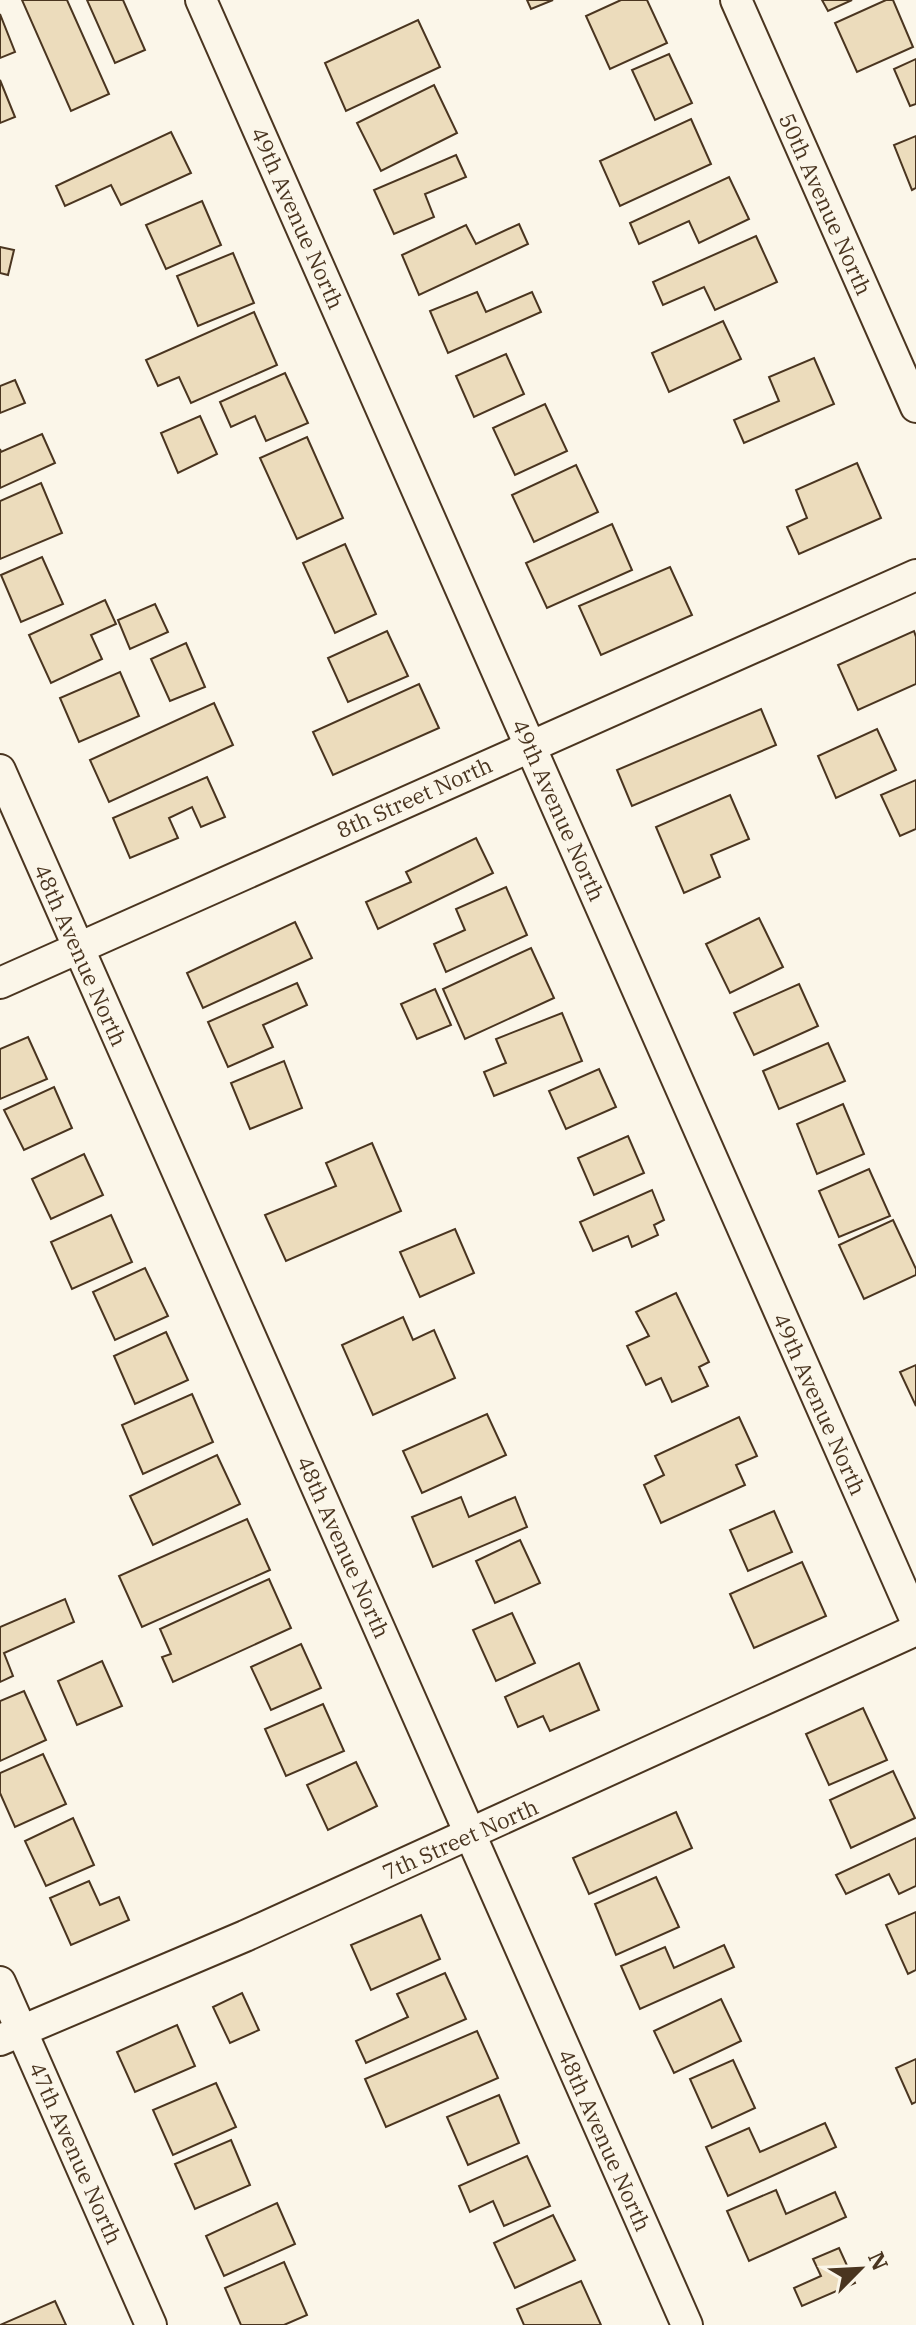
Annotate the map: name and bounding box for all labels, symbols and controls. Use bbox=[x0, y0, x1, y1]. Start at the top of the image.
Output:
street label: 50th Avenue North bbox=[773, 108, 879, 300]
street label: 49th Avenue North bbox=[245, 122, 351, 314]
street label: 49th Avenue North bbox=[506, 714, 612, 906]
street label: 8th Street North bbox=[332, 750, 496, 844]
street label: 48th Avenue North bbox=[28, 859, 134, 1051]
street label: 49th Avenue North bbox=[767, 1308, 873, 1500]
street label: 48th Avenue North bbox=[291, 1451, 397, 1643]
street label: 7th Street North bbox=[378, 1792, 542, 1886]
street label: 48th Avenue North bbox=[552, 2044, 658, 2236]
street label: 47th Avenue North bbox=[23, 2057, 129, 2249]
north arrow bbox=[820, 2229, 900, 2309]
text: N bbox=[862, 2247, 896, 2275]

